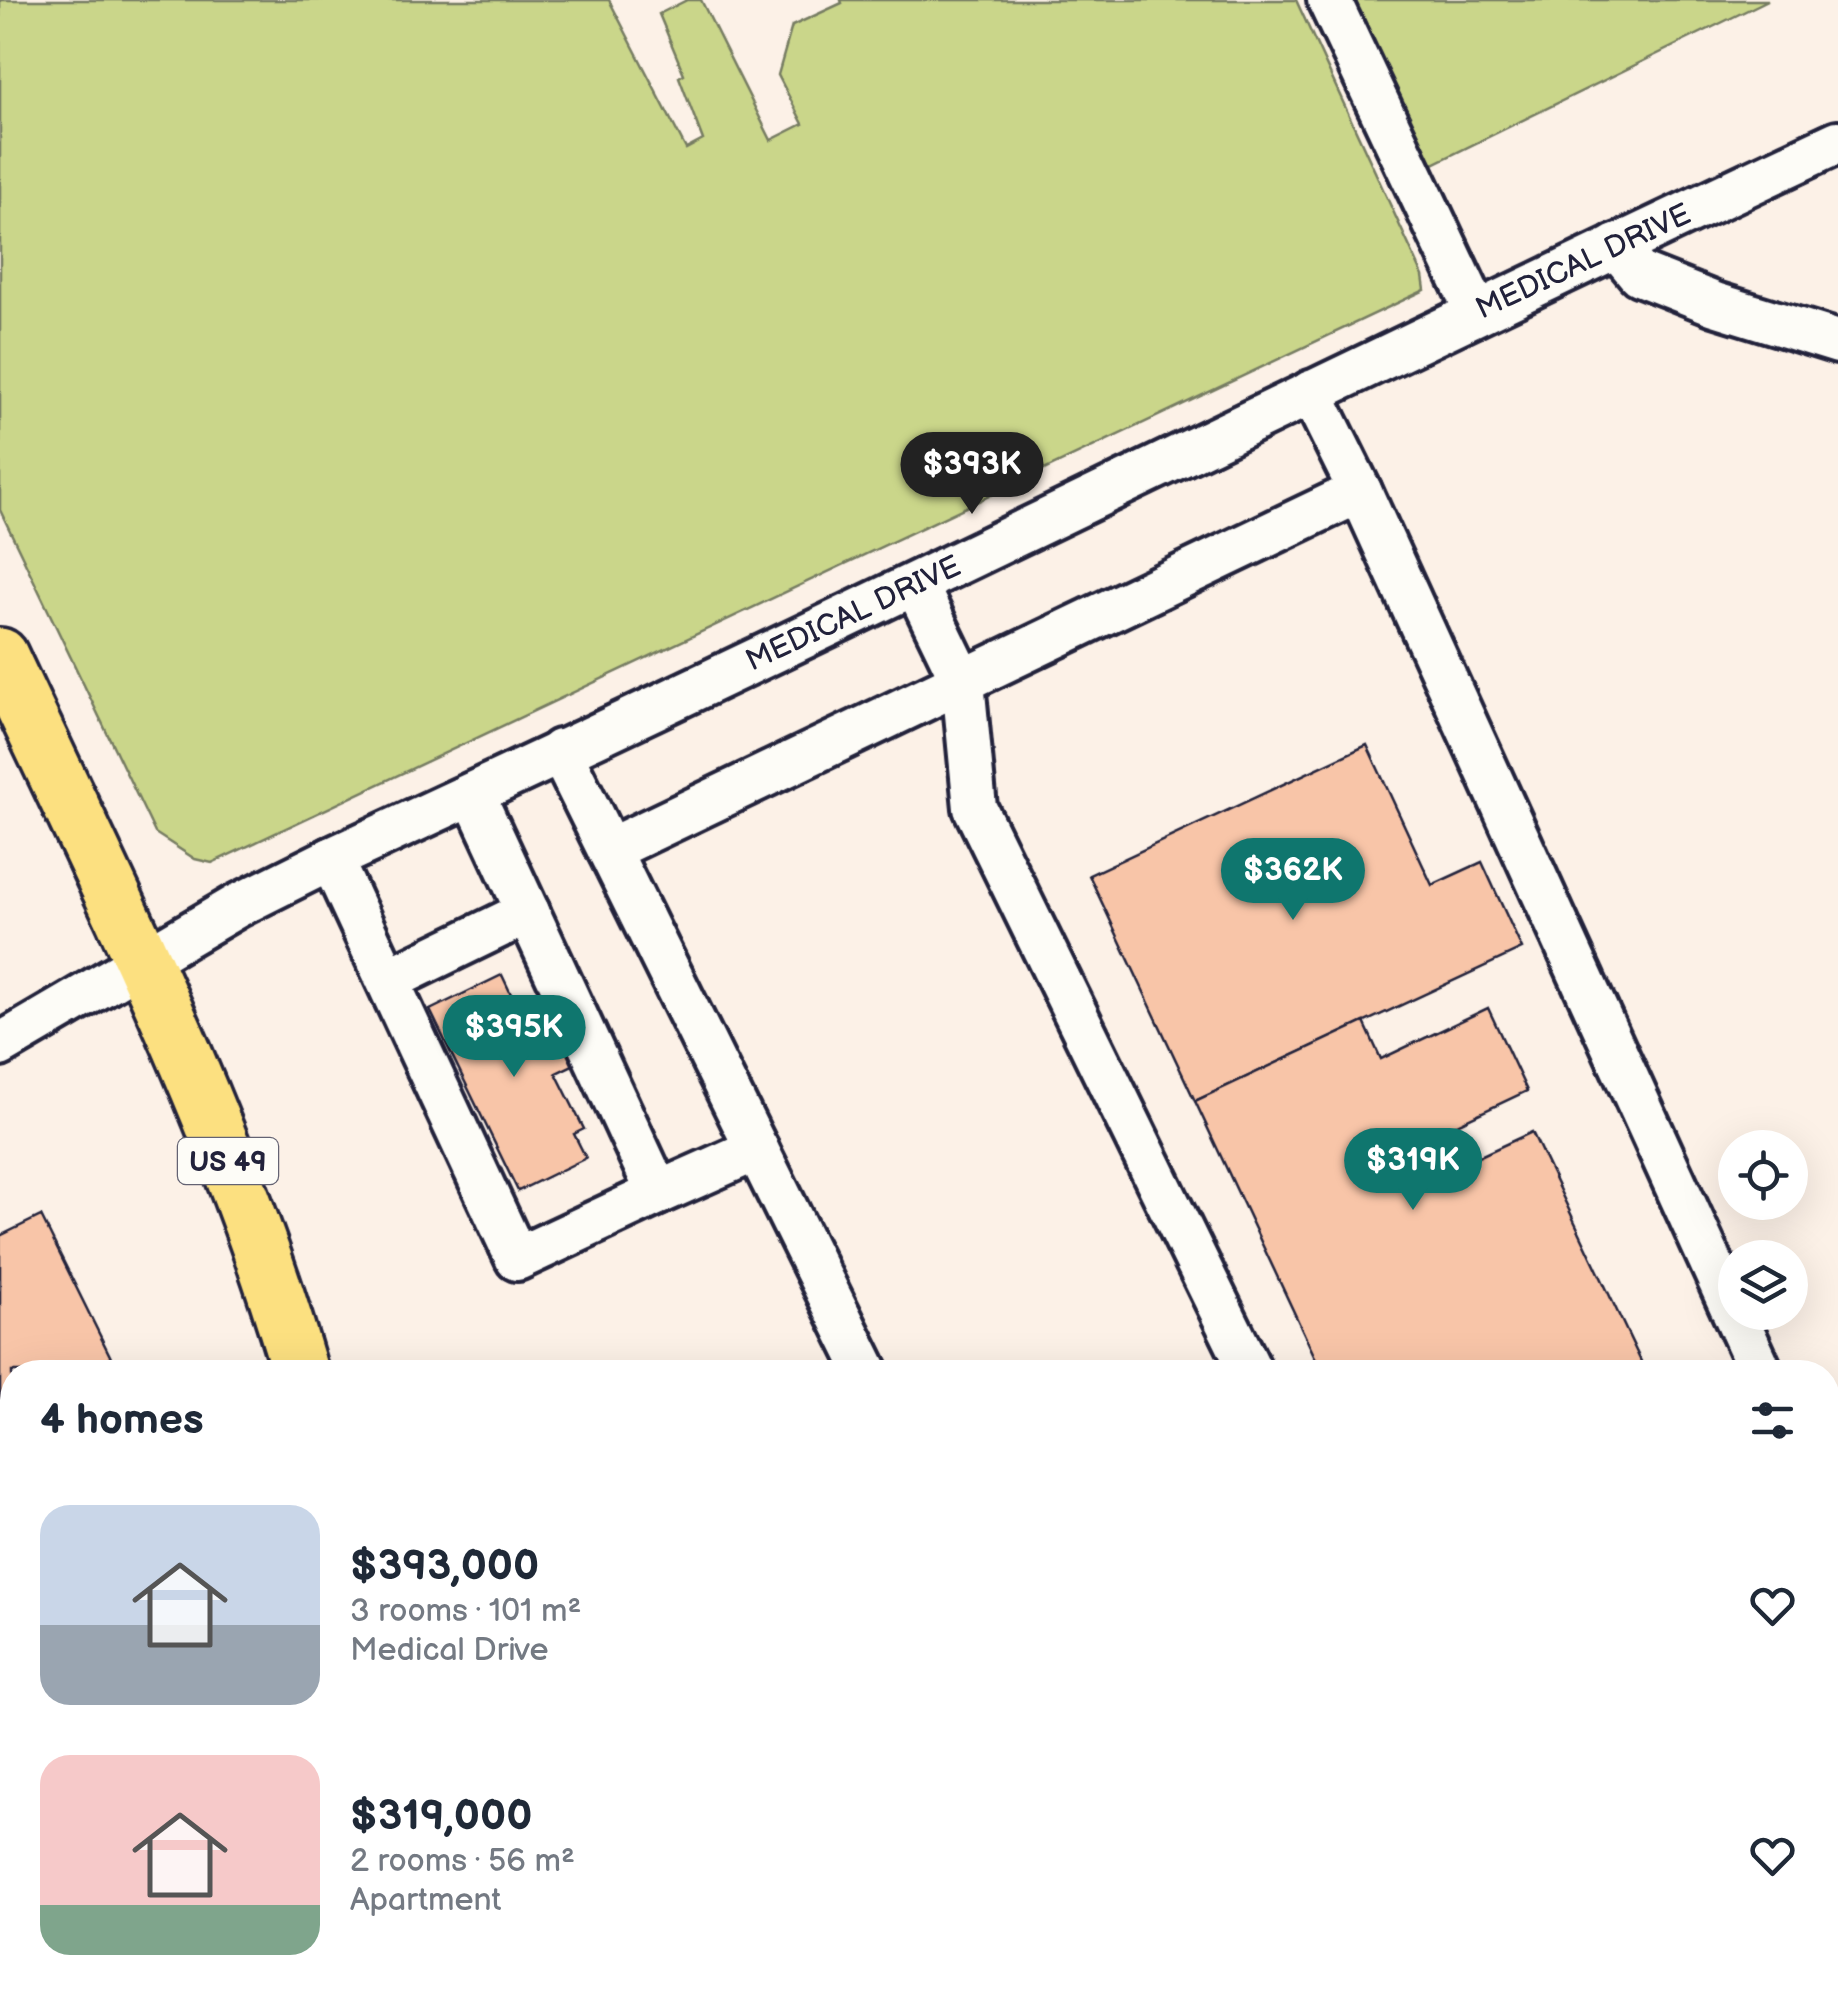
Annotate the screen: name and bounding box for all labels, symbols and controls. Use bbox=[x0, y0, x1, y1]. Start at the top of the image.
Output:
street label: MEDICAL DRIVE bbox=[1470, 196, 1696, 327]
pin: $393K bbox=[902, 432, 1042, 517]
text: $393K bbox=[923, 445, 1021, 484]
street label: MEDICAL DRIVE bbox=[740, 548, 966, 679]
pin: $362K bbox=[1223, 838, 1363, 923]
text: $362K bbox=[1243, 851, 1343, 890]
pin: $395K bbox=[444, 995, 584, 1080]
text: $395K bbox=[465, 1008, 563, 1047]
pin: $319K bbox=[1343, 1128, 1483, 1213]
map controls bbox=[1718, 1130, 1808, 1330]
button: locate bbox=[1718, 1130, 1808, 1220]
road number: US 49 bbox=[178, 1138, 278, 1184]
text: $319K bbox=[1366, 1141, 1460, 1180]
button: layers bbox=[1718, 1240, 1808, 1330]
icon: filters bbox=[1745, 1393, 1800, 1448]
text: 4 homes bbox=[40, 1395, 204, 1446]
text: $393,000 bbox=[350, 1541, 539, 1592]
icon: home bbox=[120, 1545, 240, 1665]
icon: heart bbox=[1745, 1578, 1800, 1633]
text: 3 rooms · 101 m² bbox=[350, 1592, 581, 1631]
text: Medical Drive bbox=[350, 1631, 549, 1670]
text: $319,000 bbox=[350, 1791, 532, 1842]
icon: home bbox=[120, 1795, 240, 1915]
icon: heart bbox=[1745, 1828, 1800, 1883]
text: 2 rooms · 56 m² bbox=[350, 1842, 575, 1881]
text: Apartment bbox=[350, 1881, 501, 1920]

